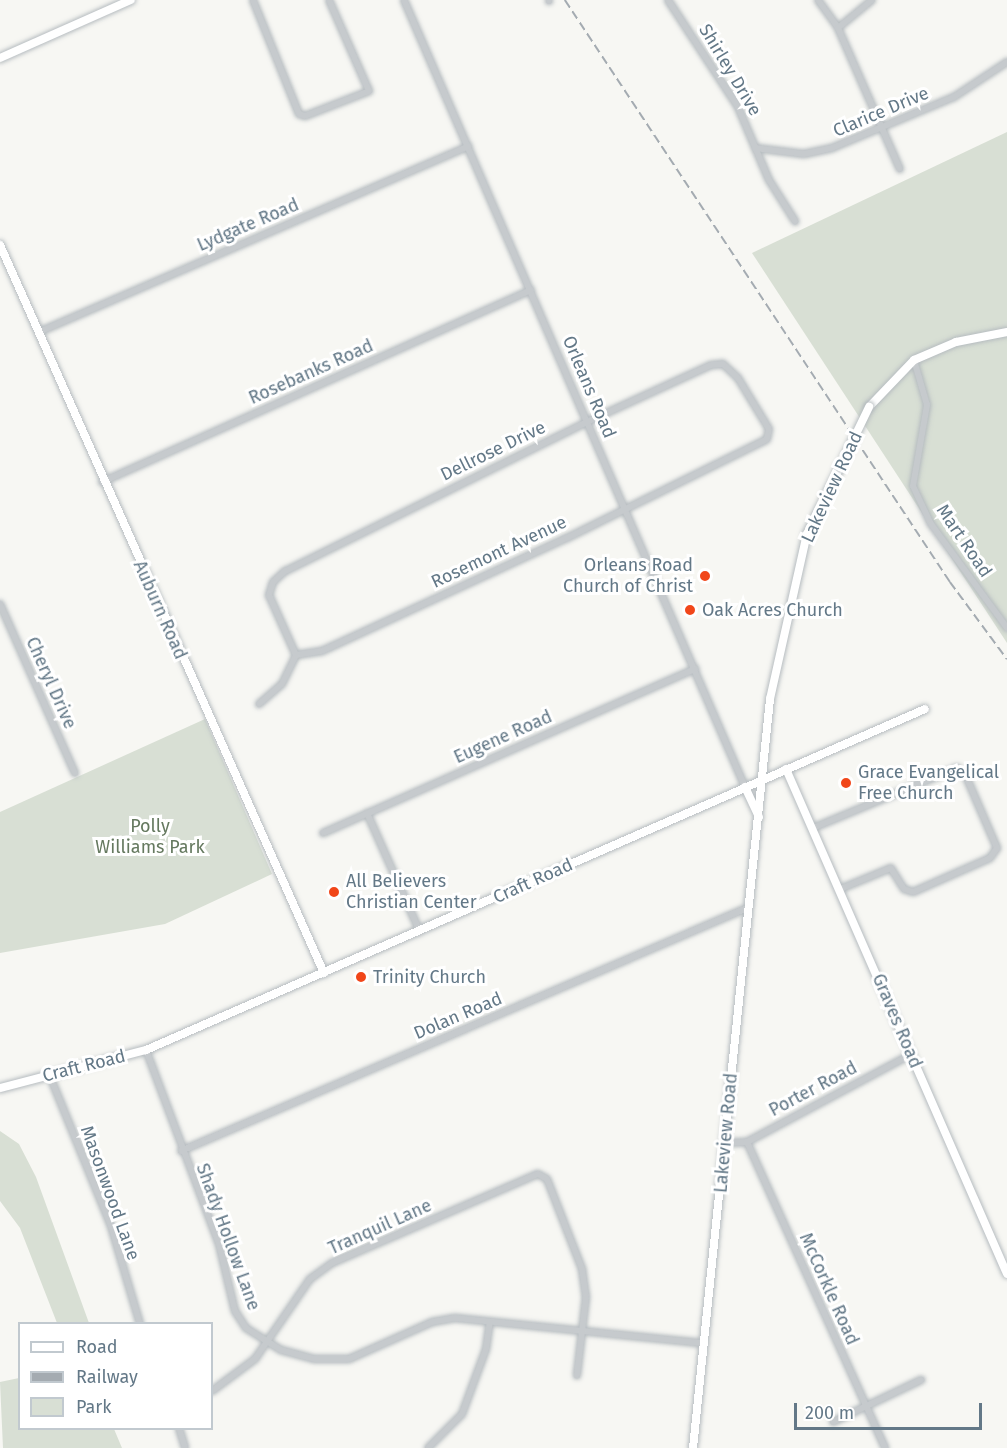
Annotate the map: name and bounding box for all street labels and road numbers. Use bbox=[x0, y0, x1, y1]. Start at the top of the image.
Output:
street label: Shirley Drive bbox=[694, 20, 766, 120]
street label: Clarice Drive bbox=[830, 82, 932, 142]
street label: Lydgate Road bbox=[194, 194, 302, 256]
street label: Orleans Road bbox=[558, 333, 620, 441]
street label: Rosebanks Road bbox=[245, 335, 377, 409]
street label: Dellrose Drive bbox=[437, 416, 549, 486]
street label: Lakeview Road bbox=[797, 428, 867, 546]
street label: Mart Road bbox=[932, 500, 996, 582]
street label: Rosemont Avenue bbox=[428, 511, 570, 593]
street label: Auburn Road bbox=[129, 557, 191, 663]
street label: Cheryl Drive bbox=[21, 634, 81, 732]
street label: Eugene Road bbox=[450, 706, 556, 768]
street label: Craft Road bbox=[490, 854, 576, 908]
street label: Graves Road bbox=[867, 971, 927, 1071]
street label: Dolan Road bbox=[411, 988, 505, 1044]
street label: Craft Road bbox=[40, 1045, 128, 1087]
street label: Porter Road bbox=[765, 1057, 861, 1121]
street label: Lakeview Road bbox=[710, 1072, 742, 1194]
street label: Masonwood Lane bbox=[76, 1123, 144, 1263]
street label: Shady Hollow Lane bbox=[191, 1161, 265, 1313]
street label: Tranquil Lane bbox=[325, 1195, 435, 1259]
street label: McCorkle Road bbox=[795, 1230, 863, 1348]

